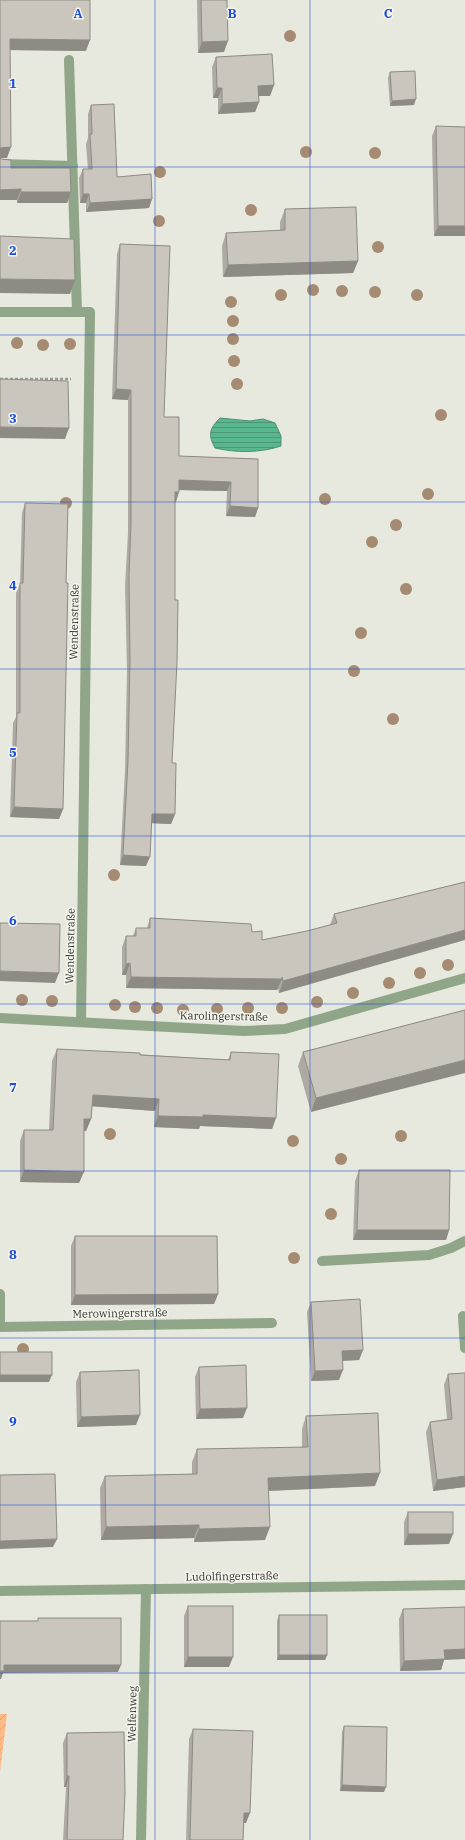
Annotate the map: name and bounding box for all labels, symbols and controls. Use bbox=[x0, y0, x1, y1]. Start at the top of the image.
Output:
text: A bbox=[73, 5, 83, 22]
text: B bbox=[227, 5, 237, 22]
text: C bbox=[384, 5, 393, 22]
text: 1 bbox=[9, 75, 17, 92]
text: 2 bbox=[9, 242, 17, 259]
text: 3 bbox=[9, 410, 17, 427]
text: 4 bbox=[9, 577, 17, 594]
street label: Wendenstraße bbox=[66, 584, 82, 660]
text: 5 bbox=[9, 744, 17, 761]
street label: Wendenstraße bbox=[62, 908, 78, 984]
text: 6 bbox=[9, 912, 17, 929]
street label: Karolingerstraße bbox=[180, 1008, 268, 1024]
text: 7 bbox=[9, 1079, 17, 1096]
text: 8 bbox=[9, 1246, 17, 1263]
street label: Merowingerstraße bbox=[72, 1305, 168, 1321]
text: 9 bbox=[9, 1413, 17, 1430]
street label: Ludolfingerstraße bbox=[185, 1568, 279, 1584]
street label: Welfenweg bbox=[125, 1686, 139, 1742]

